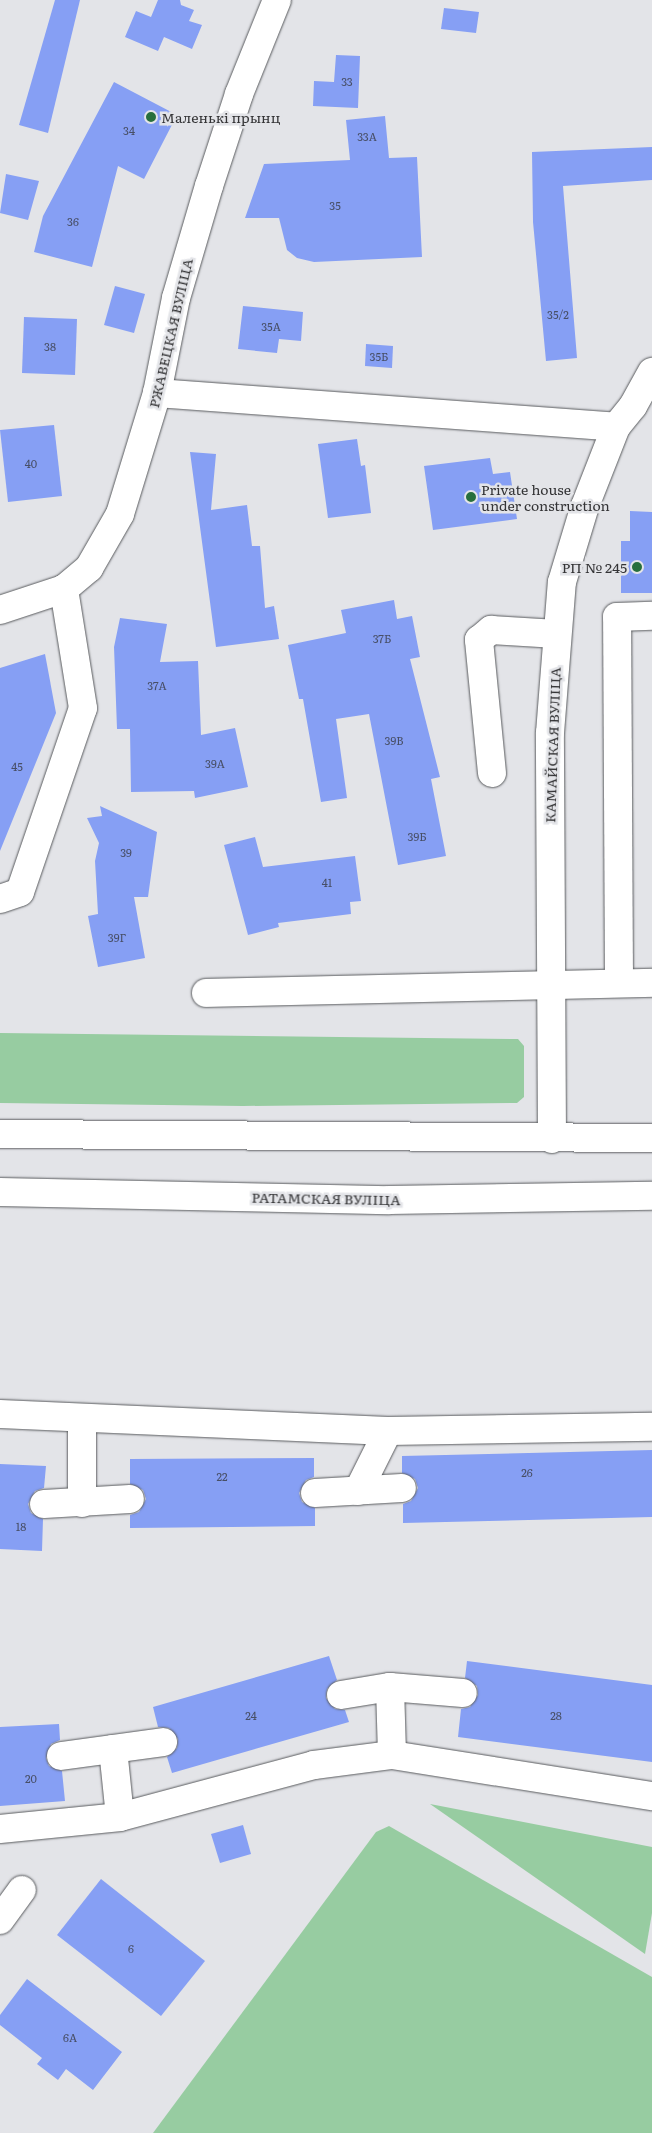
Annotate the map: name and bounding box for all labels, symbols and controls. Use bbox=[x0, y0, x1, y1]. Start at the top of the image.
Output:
house number: 33 bbox=[341, 74, 353, 88]
place label: Маленькі прынц bbox=[161, 109, 280, 125]
marker: Маленькі прынц bbox=[145, 111, 157, 123]
house number: 34 bbox=[123, 123, 135, 137]
house number: 33А bbox=[357, 129, 377, 143]
house number: 35 bbox=[329, 198, 341, 212]
house number: 36 bbox=[67, 214, 79, 228]
street label: РЖАВЕЦКАЯ ВУЛІЦА bbox=[145, 257, 195, 409]
house number: 35/2 bbox=[547, 307, 569, 321]
house number: 35А bbox=[261, 319, 281, 333]
house number: 38 bbox=[44, 339, 56, 353]
house number: 35Б bbox=[370, 349, 388, 363]
house number: 40 bbox=[25, 456, 37, 470]
place label: Private house under construction bbox=[481, 481, 610, 514]
marker: Private house under construction bbox=[465, 491, 477, 503]
place label: РП № 245 bbox=[562, 559, 627, 575]
marker: РП № 245 bbox=[631, 561, 643, 573]
house number: 37Б bbox=[373, 631, 391, 645]
street label: КАМАЙСКАЯ ВУЛІЦА bbox=[541, 667, 563, 823]
house number: 37А bbox=[147, 678, 167, 692]
house number: 39В bbox=[385, 733, 403, 747]
house number: 39А bbox=[205, 756, 225, 770]
house number: 45 bbox=[11, 759, 23, 773]
house number: 39Б bbox=[407, 829, 427, 843]
house number: 39 bbox=[120, 845, 132, 859]
house number: 41 bbox=[322, 875, 332, 889]
house number: 39Г bbox=[108, 930, 126, 944]
street label: РАТАМСКАЯ ВУЛІЦА bbox=[251, 1188, 401, 1208]
house number: 26 bbox=[521, 1465, 533, 1479]
house number: 22 bbox=[216, 1469, 228, 1483]
house number: 18 bbox=[16, 1519, 26, 1533]
house number: 24 bbox=[245, 1708, 257, 1722]
house number: 28 bbox=[550, 1708, 562, 1722]
house number: 20 bbox=[25, 1771, 37, 1785]
house number: 6 bbox=[128, 1941, 134, 1955]
house number: 6А bbox=[63, 2030, 77, 2044]

